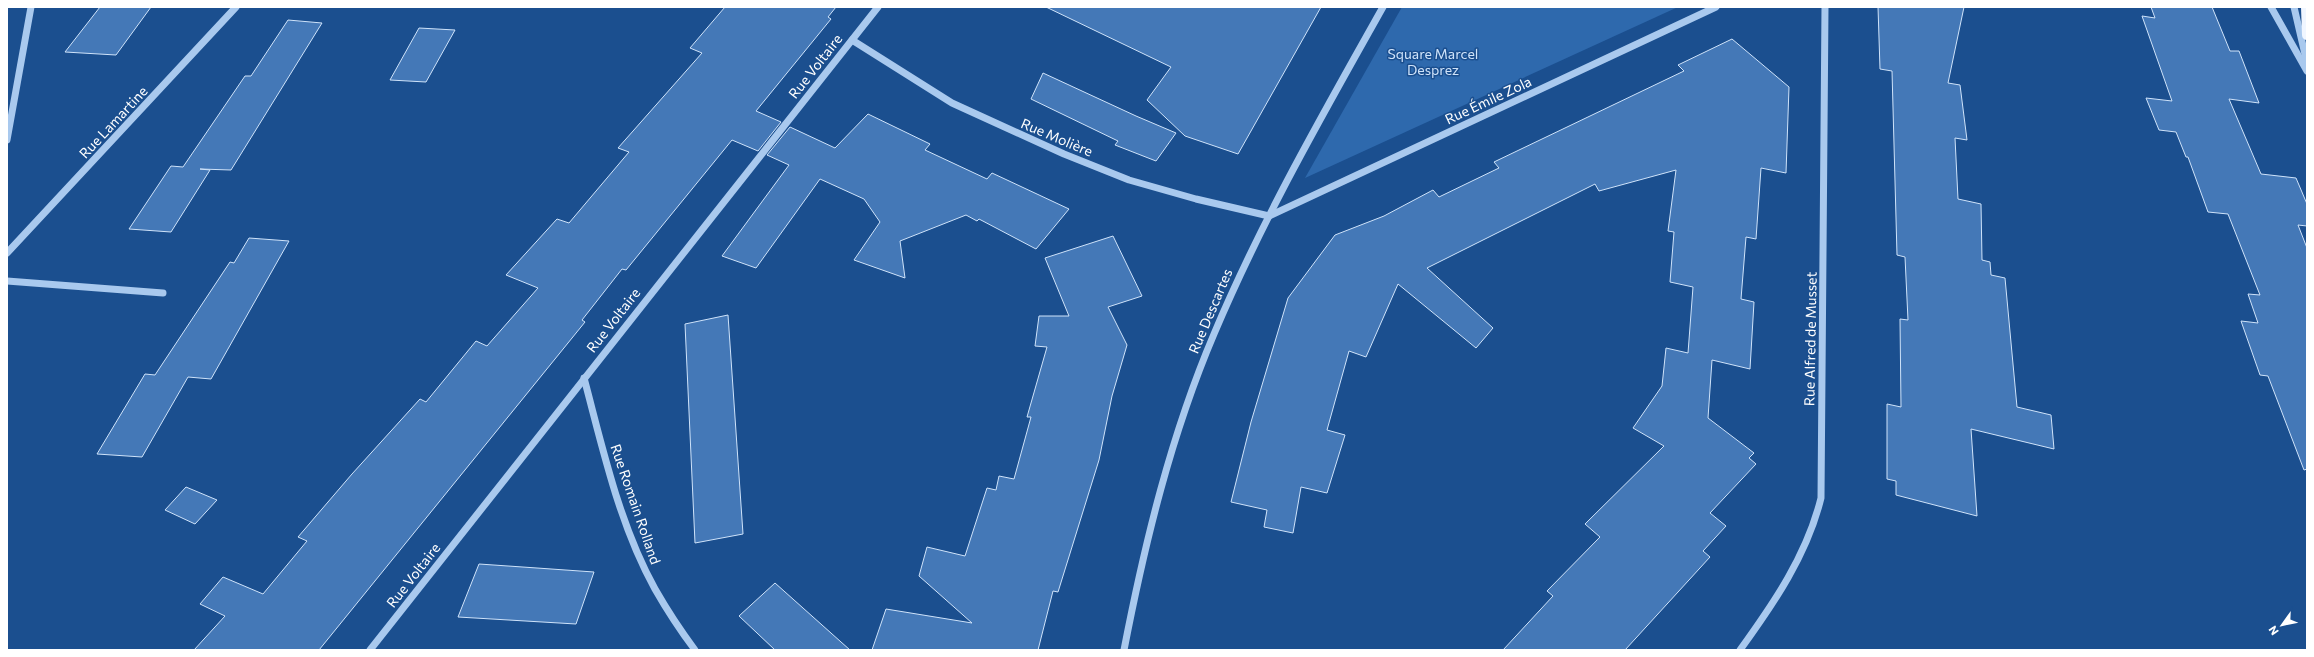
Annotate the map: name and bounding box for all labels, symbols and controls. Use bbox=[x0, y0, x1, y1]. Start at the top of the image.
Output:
street label: Rue Voltaire bbox=[785, 30, 845, 102]
park label: Square Marcel Desprez bbox=[1388, 45, 1478, 78]
street label: Rue Émile Zola bbox=[1442, 73, 1534, 127]
street label: Rue Lamartine bbox=[75, 82, 151, 162]
street label: Rue Molière bbox=[1019, 114, 1095, 160]
street label: Rue Descartes bbox=[1184, 266, 1236, 356]
street label: Rue Alfred de Musset bbox=[1800, 271, 1820, 406]
street label: Rue Voltaire bbox=[583, 284, 643, 356]
street label: Rue Romain Rolland bbox=[607, 442, 665, 566]
street label: Rue Voltaire bbox=[383, 539, 443, 611]
north arrow bbox=[2262, 605, 2302, 645]
text: N bbox=[2265, 624, 2281, 638]

